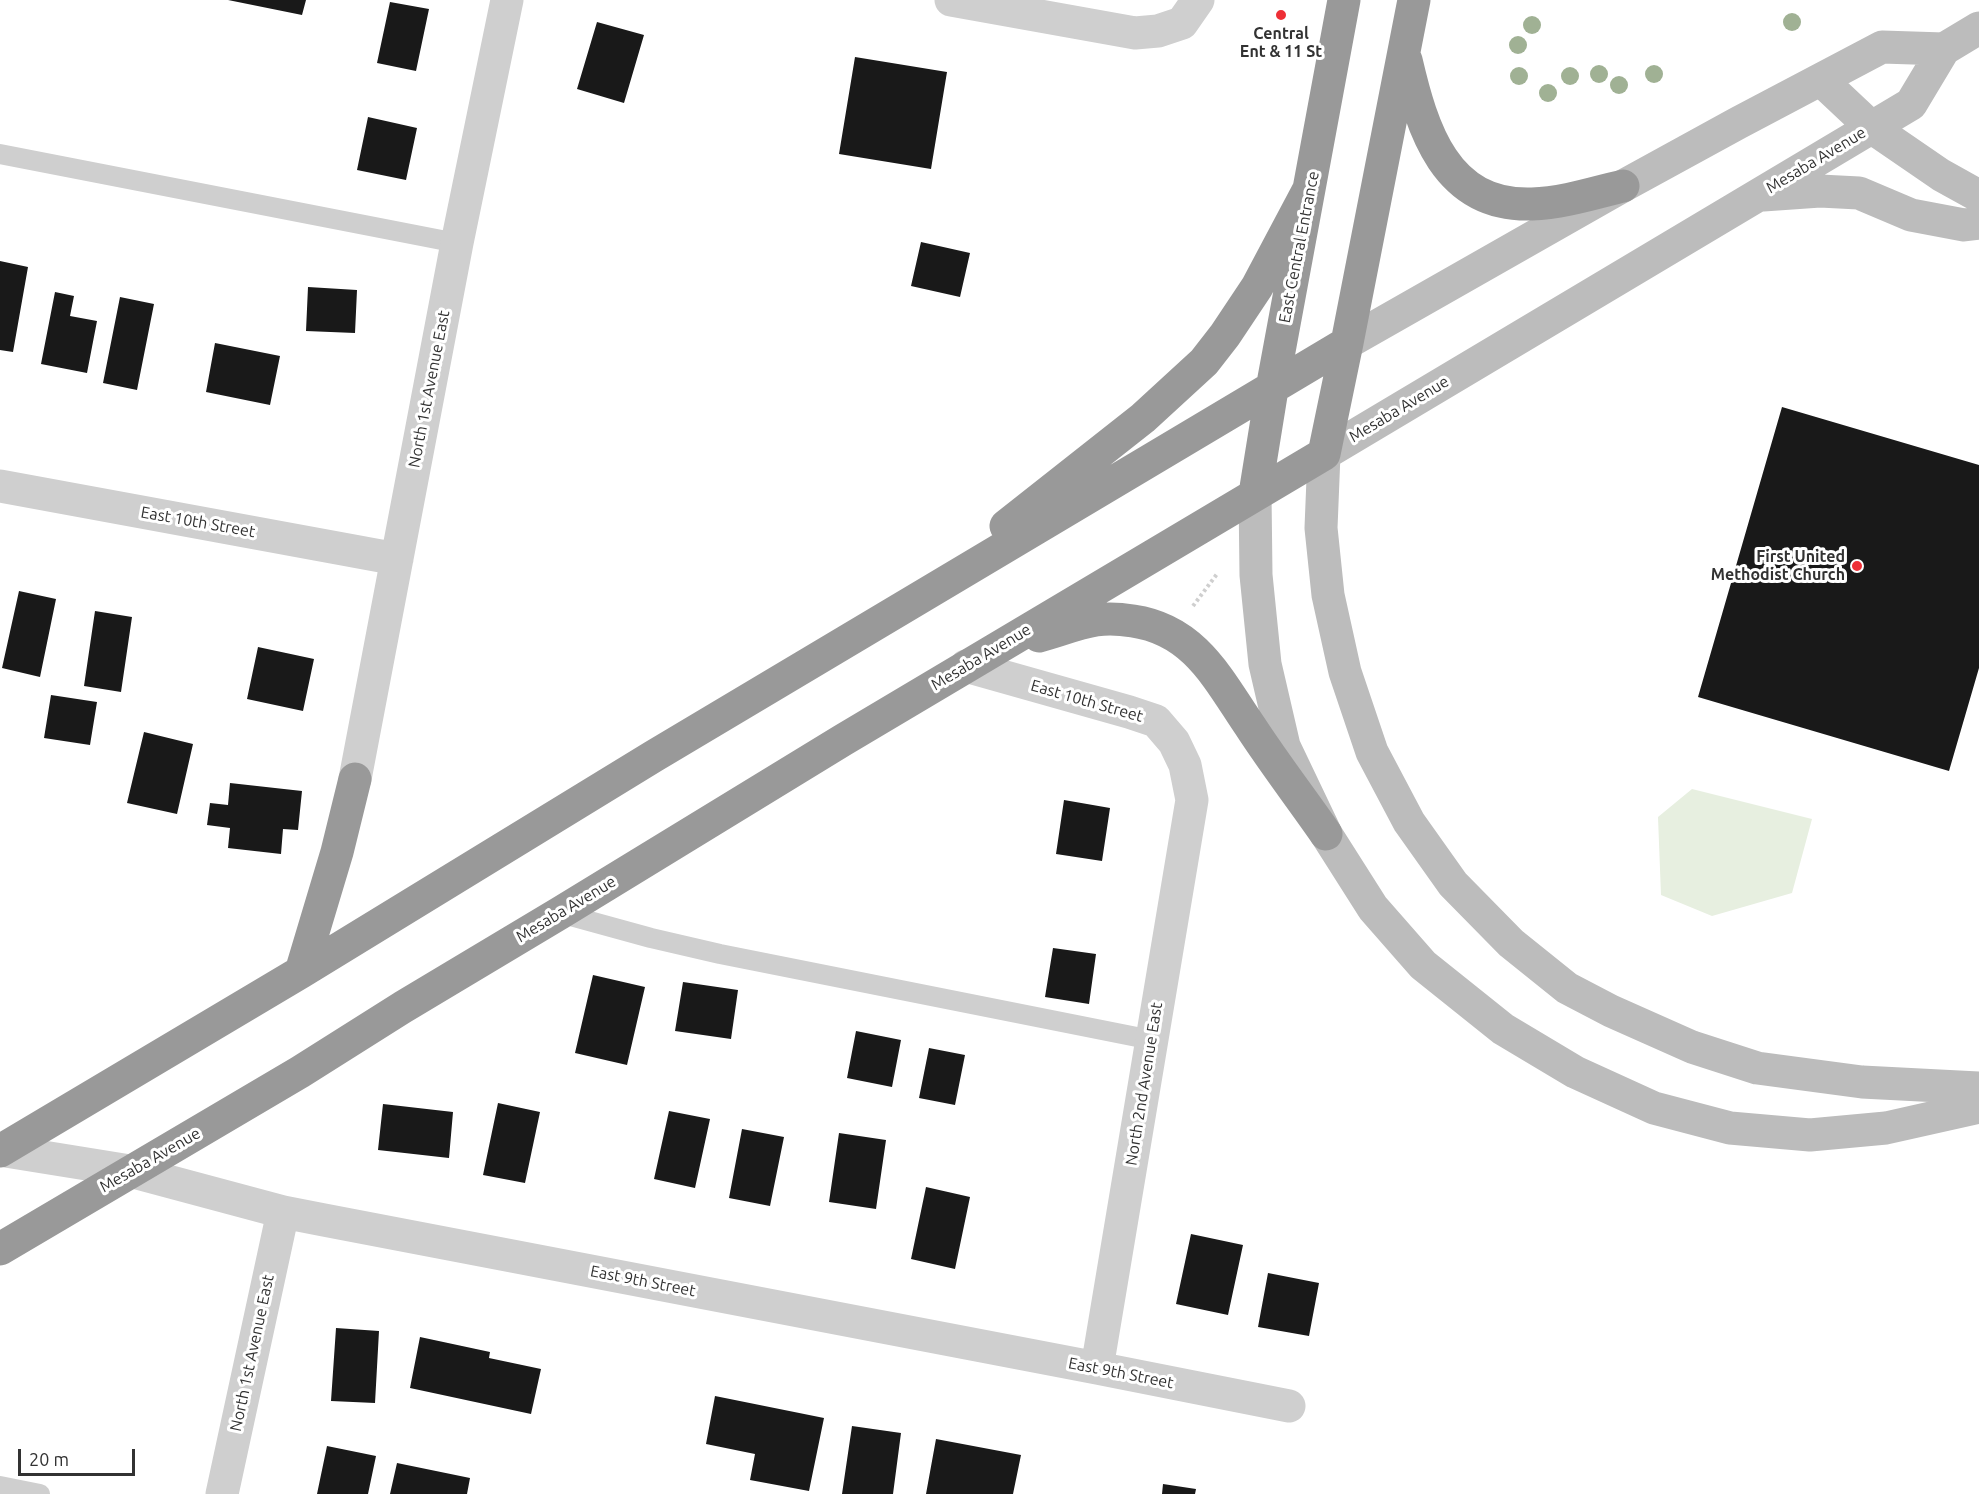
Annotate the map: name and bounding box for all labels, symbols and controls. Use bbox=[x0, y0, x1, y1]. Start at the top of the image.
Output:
marker: Central Ent & 11 St bbox=[1274, 8, 1288, 22]
place label: Central Ent & 11 St bbox=[1240, 24, 1322, 62]
street label: Mesaba Avenue bbox=[1763, 123, 1869, 197]
street label: East Central Entrance bbox=[1275, 169, 1323, 325]
street label: North 1st Avenue East bbox=[404, 309, 454, 469]
street label: Mesaba Avenue bbox=[1346, 372, 1452, 446]
street label: East 10th Street bbox=[139, 502, 257, 542]
place label: First United Methodist Church bbox=[1711, 547, 1845, 585]
marker: First United Methodist Church bbox=[1850, 559, 1864, 573]
street label: Mesaba Avenue bbox=[928, 620, 1034, 694]
street label: East 10th Street bbox=[1029, 676, 1145, 726]
street label: Mesaba Avenue bbox=[513, 872, 619, 946]
street label: North 2nd Avenue East bbox=[1122, 1001, 1166, 1167]
street label: Mesaba Avenue bbox=[96, 1123, 204, 1197]
street label: East 9th Street bbox=[589, 1261, 697, 1301]
street label: North 1st Avenue East bbox=[226, 1273, 278, 1433]
street label: East 9th Street bbox=[1067, 1353, 1175, 1393]
scale bar bbox=[21, 1437, 138, 1475]
text: 20 m bbox=[29, 1449, 69, 1469]

